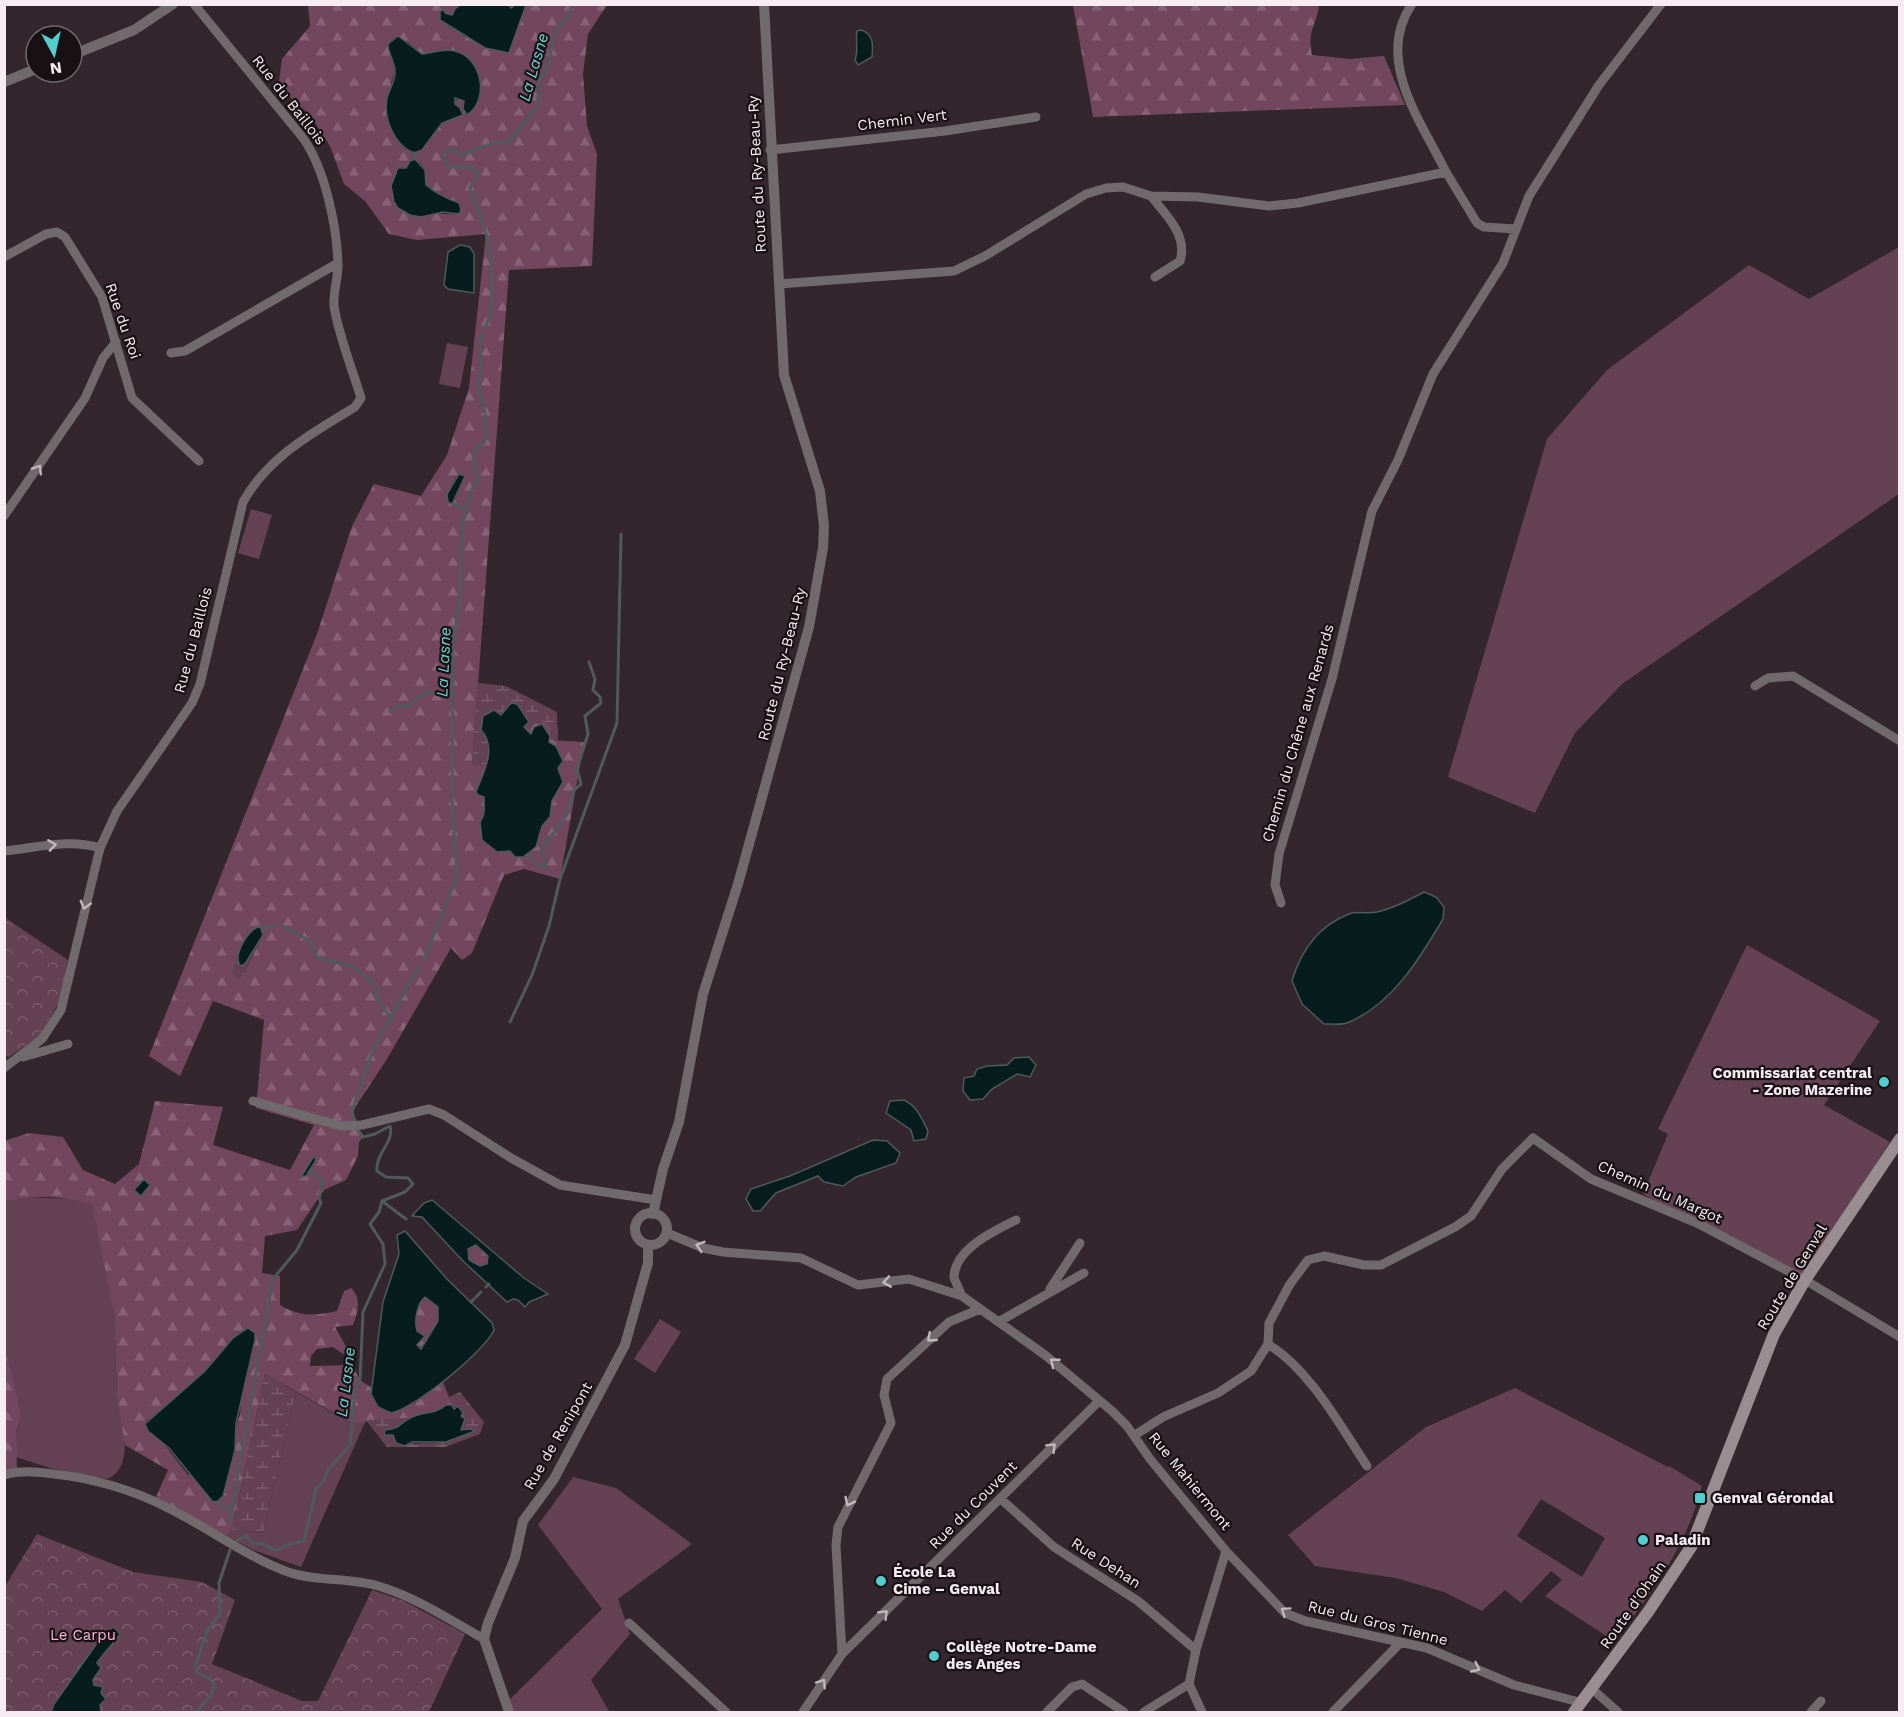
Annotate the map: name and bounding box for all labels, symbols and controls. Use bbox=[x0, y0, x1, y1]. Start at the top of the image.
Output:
north arrow bbox=[24, 24, 84, 84]
water label: La Lasne bbox=[515, 31, 552, 103]
street label: Rue du Baillois bbox=[248, 52, 330, 149]
text: N bbox=[49, 58, 63, 79]
street label: Route du Ry-Beau-Ry bbox=[744, 95, 770, 253]
street label: Chemin Vert bbox=[856, 105, 948, 134]
street label: Rue du Roi bbox=[102, 281, 144, 361]
one-way arrow bbox=[31, 465, 43, 475]
street label: Rue du Baillois bbox=[170, 585, 216, 695]
street label: Route du Ry-Beau-Ry bbox=[754, 585, 810, 743]
street label: Chemin du Chêne aux Renards bbox=[1258, 622, 1338, 844]
water label: La Lasne bbox=[432, 627, 455, 698]
one-way arrow bbox=[48, 840, 57, 852]
one-way arrow bbox=[80, 900, 93, 910]
place label: Commissariat central - Zone Mazerine bbox=[1713, 1064, 1872, 1099]
marker: Commissariat central - Zone Mazerine bbox=[1877, 1075, 1891, 1089]
street label: Chemin du Margot bbox=[1595, 1156, 1726, 1228]
street label: Route de Genval bbox=[1753, 1220, 1831, 1333]
one-way arrow bbox=[695, 1241, 706, 1253]
one-way arrow bbox=[882, 1275, 892, 1288]
one-way arrow bbox=[927, 1331, 938, 1342]
water label: La Lasne bbox=[332, 1346, 359, 1418]
one-way arrow bbox=[1050, 1359, 1061, 1370]
street label: Rue de Renipont bbox=[520, 1378, 597, 1493]
street label: Rue Mahiermont bbox=[1145, 1428, 1235, 1534]
one-way arrow bbox=[1046, 1443, 1056, 1454]
street label: Rue du Couvent bbox=[925, 1457, 1021, 1553]
place label: Genval Gérondal bbox=[1712, 1489, 1834, 1507]
marker: Genval Gérondal bbox=[1693, 1491, 1707, 1505]
one-way arrow bbox=[845, 1496, 857, 1507]
place label: Paladin bbox=[1655, 1531, 1710, 1549]
marker: Paladin bbox=[1636, 1533, 1650, 1547]
street label: Rue Dehan bbox=[1068, 1534, 1144, 1592]
street label: Route d'Ohain bbox=[1596, 1558, 1670, 1652]
place label: École La Cime – Genval bbox=[893, 1563, 1000, 1598]
marker: École La Cime – Genval bbox=[874, 1574, 888, 1588]
street label: Rue du Gros Tienne bbox=[1306, 1597, 1450, 1649]
one-way arrow bbox=[1280, 1607, 1291, 1618]
one-way arrow bbox=[878, 1610, 888, 1621]
park label: Le Carpu bbox=[50, 1626, 116, 1644]
place label: Collège Notre-Dame des Anges bbox=[946, 1638, 1097, 1673]
marker: Collège Notre-Dame des Anges bbox=[927, 1649, 941, 1663]
one-way arrow bbox=[1470, 1660, 1481, 1672]
one-way arrow bbox=[815, 1679, 826, 1690]

